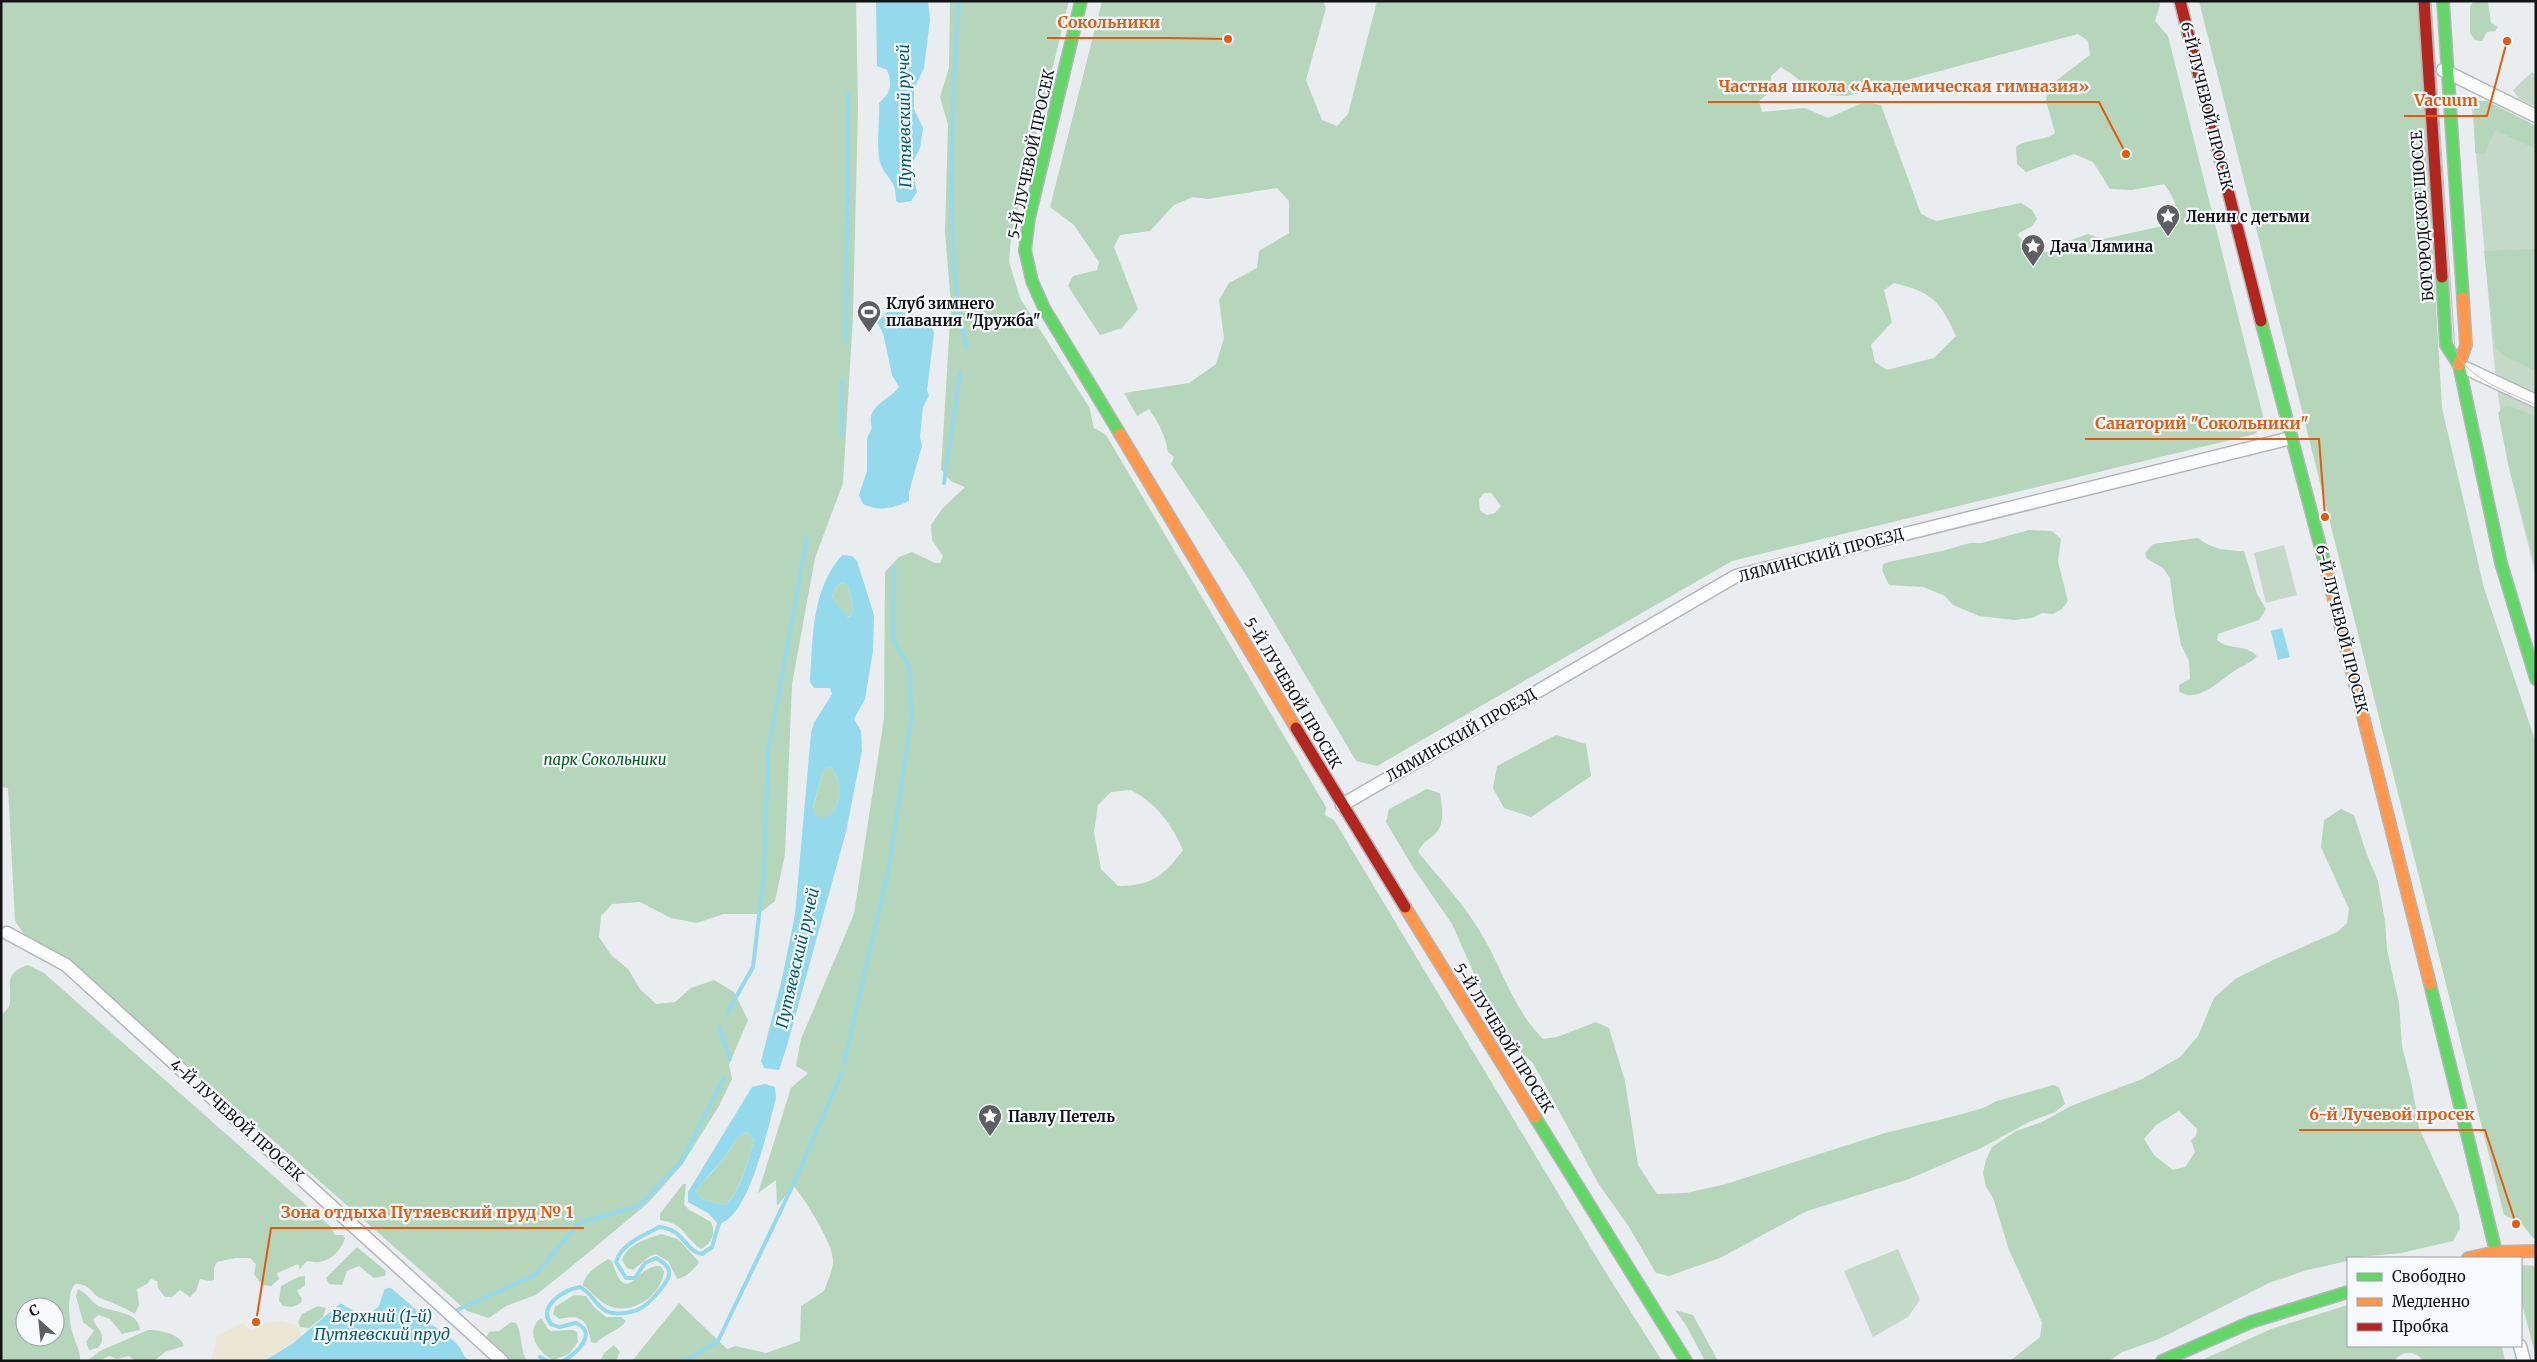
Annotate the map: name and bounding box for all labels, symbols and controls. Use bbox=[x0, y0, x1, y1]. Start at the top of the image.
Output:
callout: Сокольники bbox=[1047, 7, 1170, 38]
text: Сокольники bbox=[1058, 12, 1160, 32]
street label: 6-Й ЛУЧЕВОЙ ПРОСЕК bbox=[2177, 19, 2238, 193]
water label: Путяевский ручей bbox=[893, 44, 915, 188]
street label: 5-Й ЛУЧЕВОЙ ПРОСЕК bbox=[1003, 67, 1058, 241]
callout: Частная школа «Академическая гимназия» bbox=[1708, 71, 2099, 102]
text: Частная школа «Академическая гимназия» bbox=[1719, 76, 2089, 96]
callout: Vacuum bbox=[2404, 85, 2487, 116]
text: Vacuum bbox=[2413, 90, 2478, 110]
street label: БОГОРОДСКОЕ ШОССЕ bbox=[2407, 129, 2437, 302]
place icon: Ленин с детьми bbox=[2155, 203, 2181, 237]
place label: Ленин с детьми bbox=[2186, 207, 2310, 226]
place icon: Дача Лямина bbox=[2020, 233, 2046, 267]
place label: Дача Лямина bbox=[2050, 237, 2154, 256]
place label: Клуб зимнего плавания "Дружба" bbox=[886, 294, 1041, 330]
sports icon: Клуб зимнего плавания "Дружба" bbox=[856, 299, 882, 333]
callout: Санаторий "Сокольники" bbox=[2085, 408, 2319, 439]
text: Санаторий "Сокольники" bbox=[2095, 413, 2309, 433]
street label: ЛЯМИНСКИЙ ПРОЕЗД bbox=[1736, 523, 1906, 586]
street label: 6-Й ЛУЧЕВОЙ ПРОСЕК bbox=[2312, 542, 2373, 716]
street label: 5-Й ЛУЧЕВОЙ ПРОСЕК bbox=[1240, 614, 1347, 772]
street label: ЛЯМИНСКИЙ ПРОЕЗД bbox=[1382, 683, 1540, 786]
park label: парк Сокольники bbox=[543, 750, 667, 769]
water label: Путяевский ручей bbox=[771, 886, 823, 1030]
street label: 5-Й ЛУЧЕВОЙ ПРОСЕК bbox=[1450, 959, 1559, 1117]
street label: 4-Й ЛУЧЕВОЙ ПРОСЕК bbox=[166, 1054, 309, 1185]
callout: 6-й Лучевой просек bbox=[2299, 1099, 2485, 1130]
place icon: Павлу Петель bbox=[977, 1103, 1003, 1137]
text: 6-й Лучевой просек bbox=[2309, 1104, 2475, 1124]
place label: Павлу Петель bbox=[1008, 1107, 1115, 1126]
callout: Зона отдыха Путяевский пруд № 1 bbox=[271, 1197, 584, 1228]
text: Зона отдыха Путяевский пруд № 1 bbox=[281, 1202, 574, 1222]
legend bbox=[2347, 1257, 2522, 1347]
text: Свободно bbox=[2392, 1267, 2466, 1286]
text: Медленно bbox=[2392, 1292, 2470, 1311]
north arrow bbox=[15, 1297, 65, 1347]
text: С bbox=[26, 1300, 42, 1321]
water label: Верхний (1-й) Путяевский пруд bbox=[314, 1306, 450, 1344]
text: Пробка bbox=[2392, 1317, 2449, 1336]

